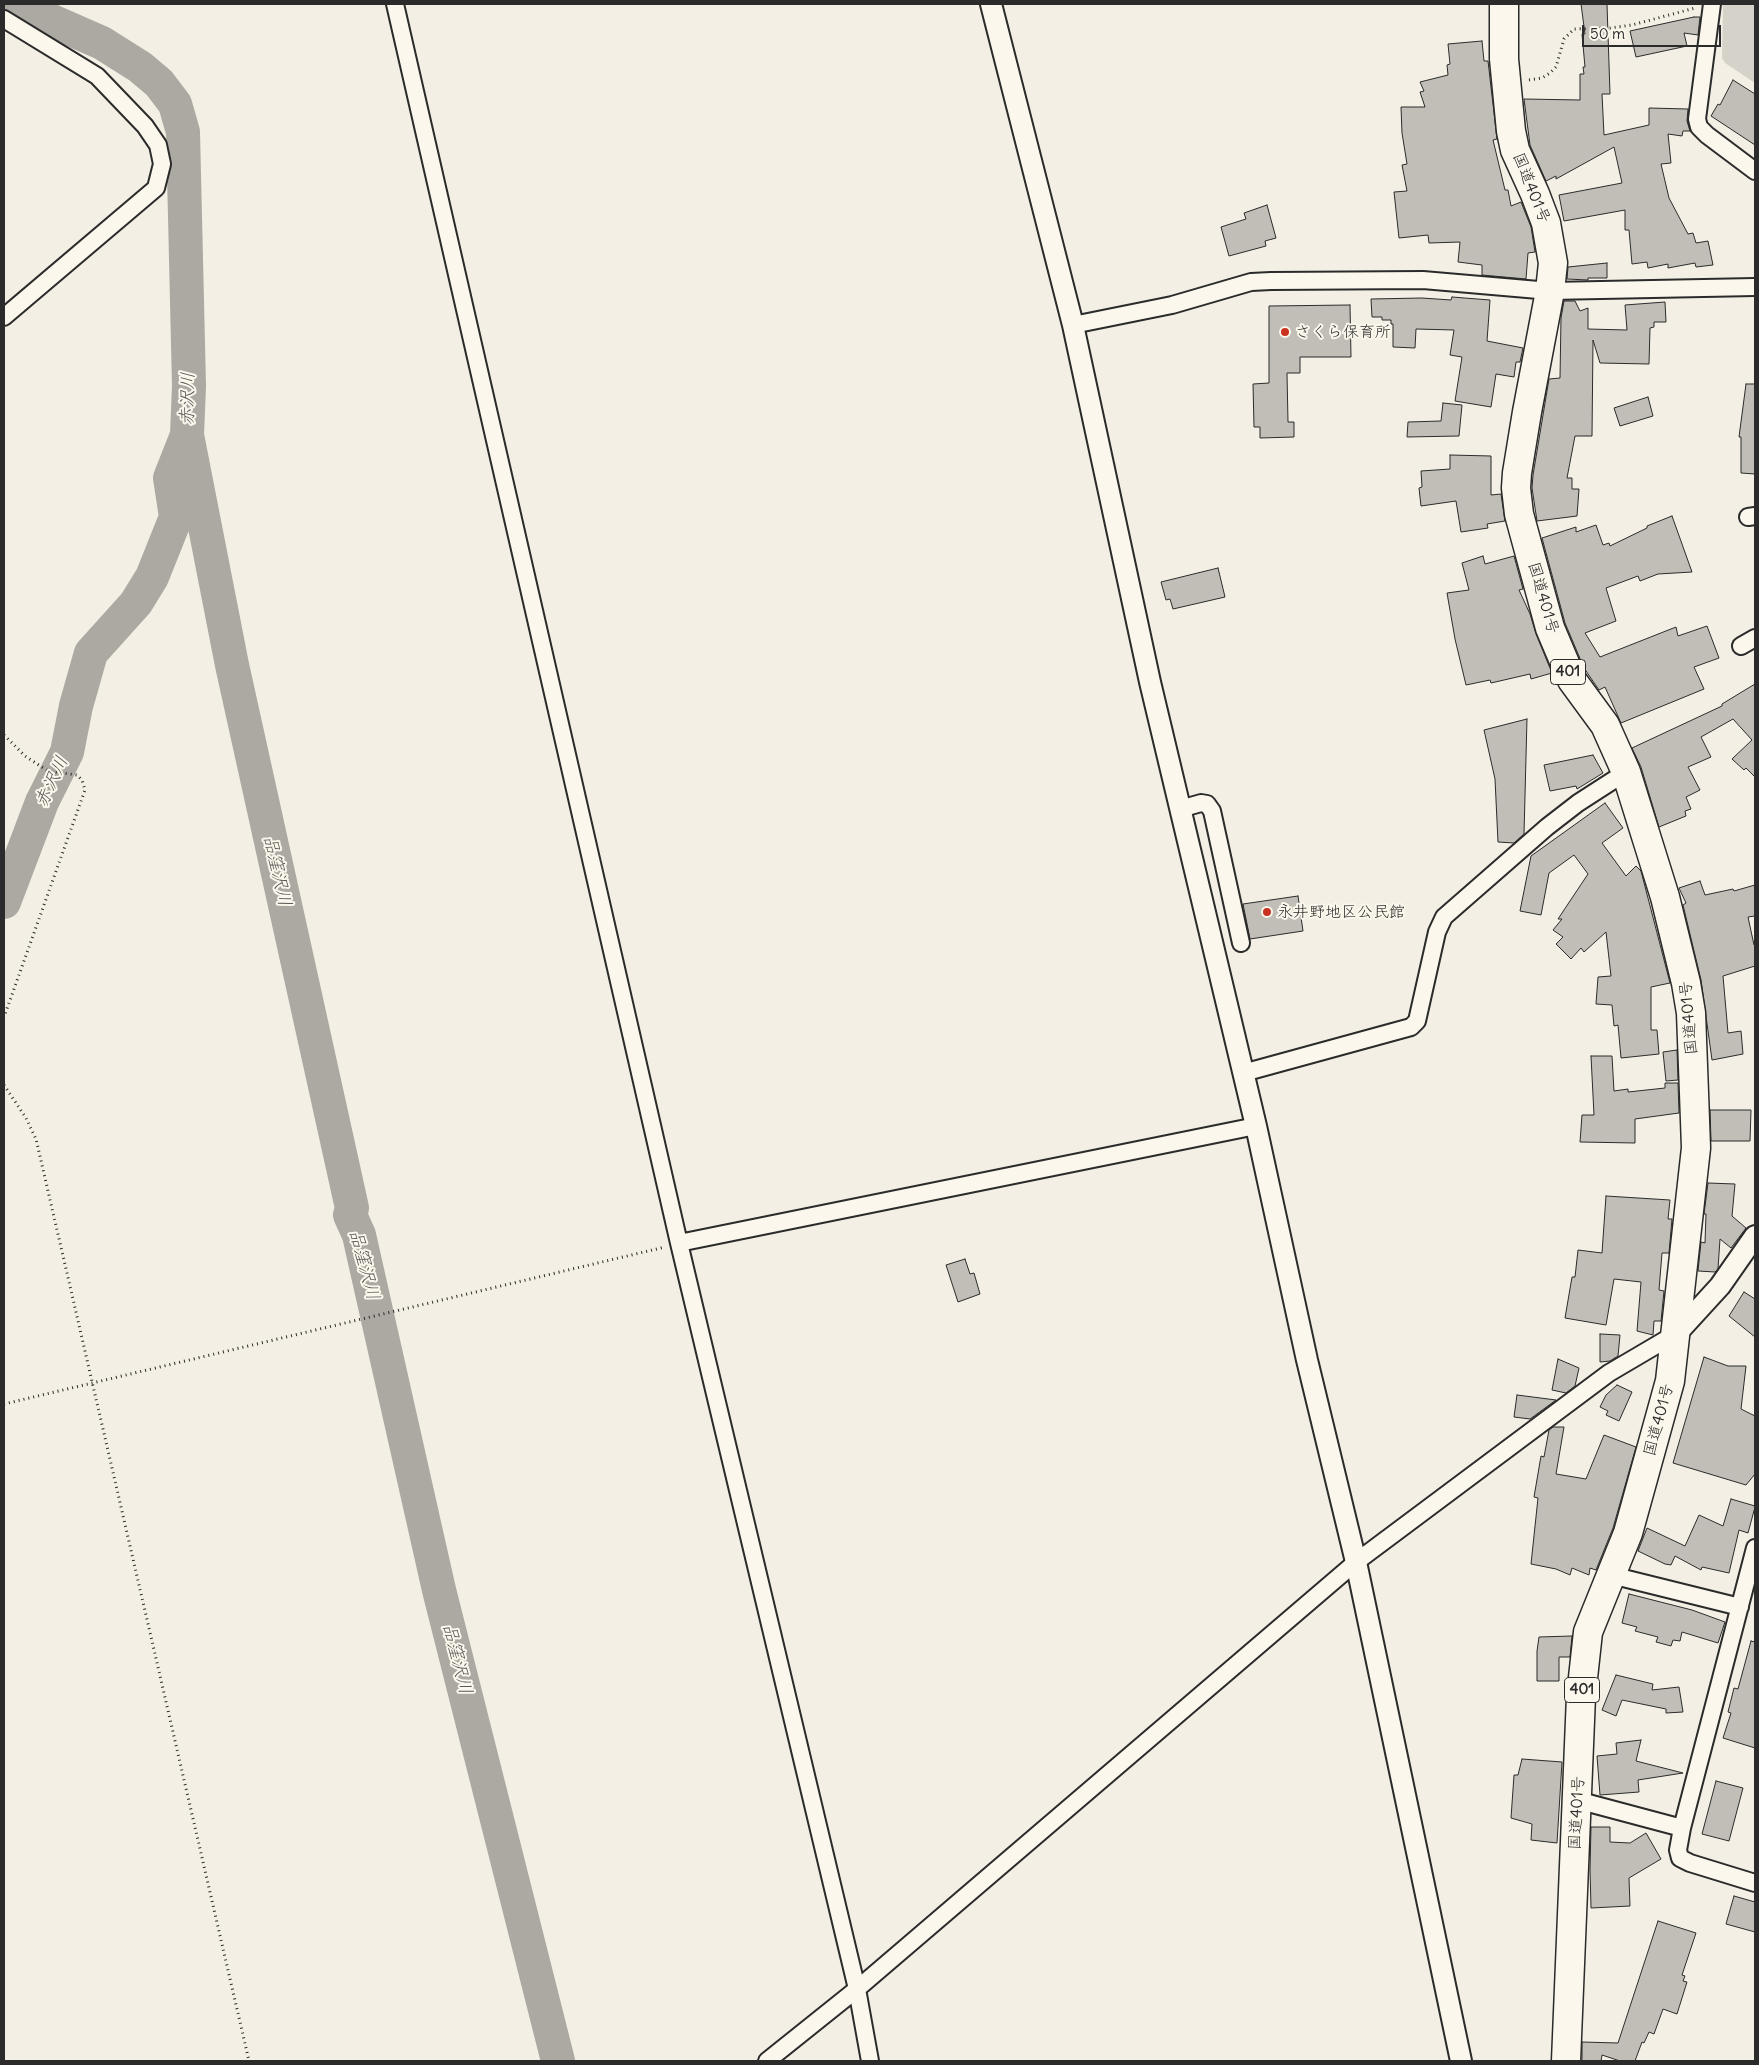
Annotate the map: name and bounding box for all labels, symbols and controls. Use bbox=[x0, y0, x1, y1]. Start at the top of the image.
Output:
scale bar bbox=[1584, 15, 1723, 47]
text: 50 m bbox=[1590, 24, 1625, 43]
street label: 国道401号 bbox=[1508, 150, 1554, 226]
place label: さくら保育所 bbox=[1295, 322, 1391, 342]
marker: さくら保育所 bbox=[1279, 326, 1291, 338]
water label: 赤沢川 bbox=[177, 372, 199, 426]
street label: 国道401号 bbox=[1524, 560, 1562, 636]
road number: 401 bbox=[1550, 660, 1586, 684]
water label: 赤沢川 bbox=[31, 753, 73, 811]
water label: 品窪沢川 bbox=[258, 833, 296, 909]
place label: 永井野地区公民館 bbox=[1277, 902, 1405, 922]
marker: 永井野地区公民館 bbox=[1261, 906, 1273, 918]
street label: 国道401号 bbox=[1676, 980, 1702, 1056]
water label: 品窪沢川 bbox=[344, 1227, 384, 1303]
street label: 国道401号 bbox=[1640, 1382, 1678, 1458]
water label: 品窪沢川 bbox=[438, 1621, 476, 1697]
road number: 401 bbox=[1564, 1678, 1600, 1702]
street label: 国道401号 bbox=[1565, 1775, 1589, 1851]

